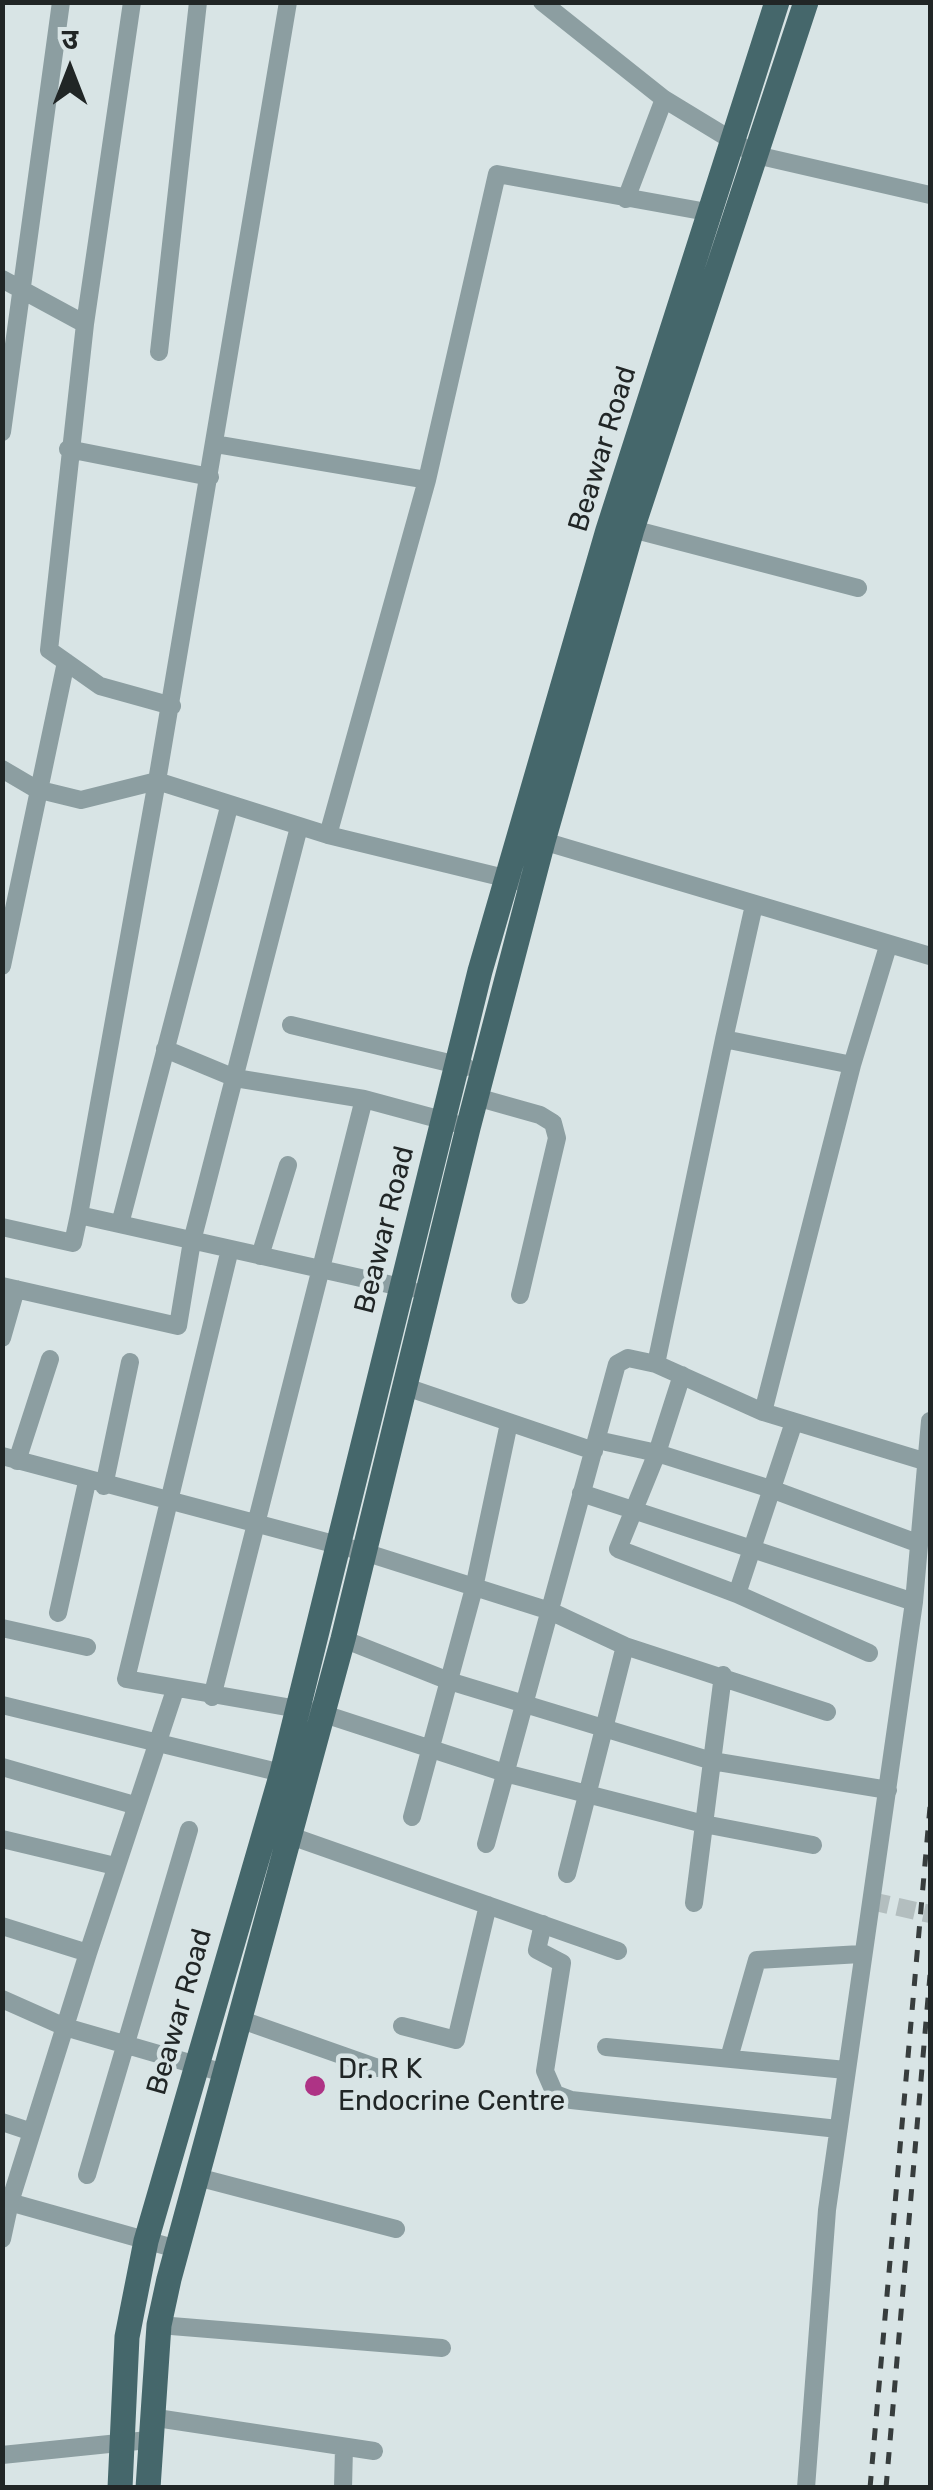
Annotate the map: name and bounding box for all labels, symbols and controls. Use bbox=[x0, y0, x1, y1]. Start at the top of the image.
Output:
north arrow bbox=[20, 20, 120, 120]
text: उ bbox=[62, 23, 78, 56]
street label: Beawar Road bbox=[562, 362, 644, 536]
street label: Beawar Road bbox=[348, 1143, 422, 1317]
street label: Beawar Road bbox=[140, 1925, 220, 2099]
place label: Dr. R K Endocrine Centre bbox=[338, 2053, 565, 2119]
marker: Dr. R K Endocrine Centre bbox=[302, 2073, 328, 2099]

